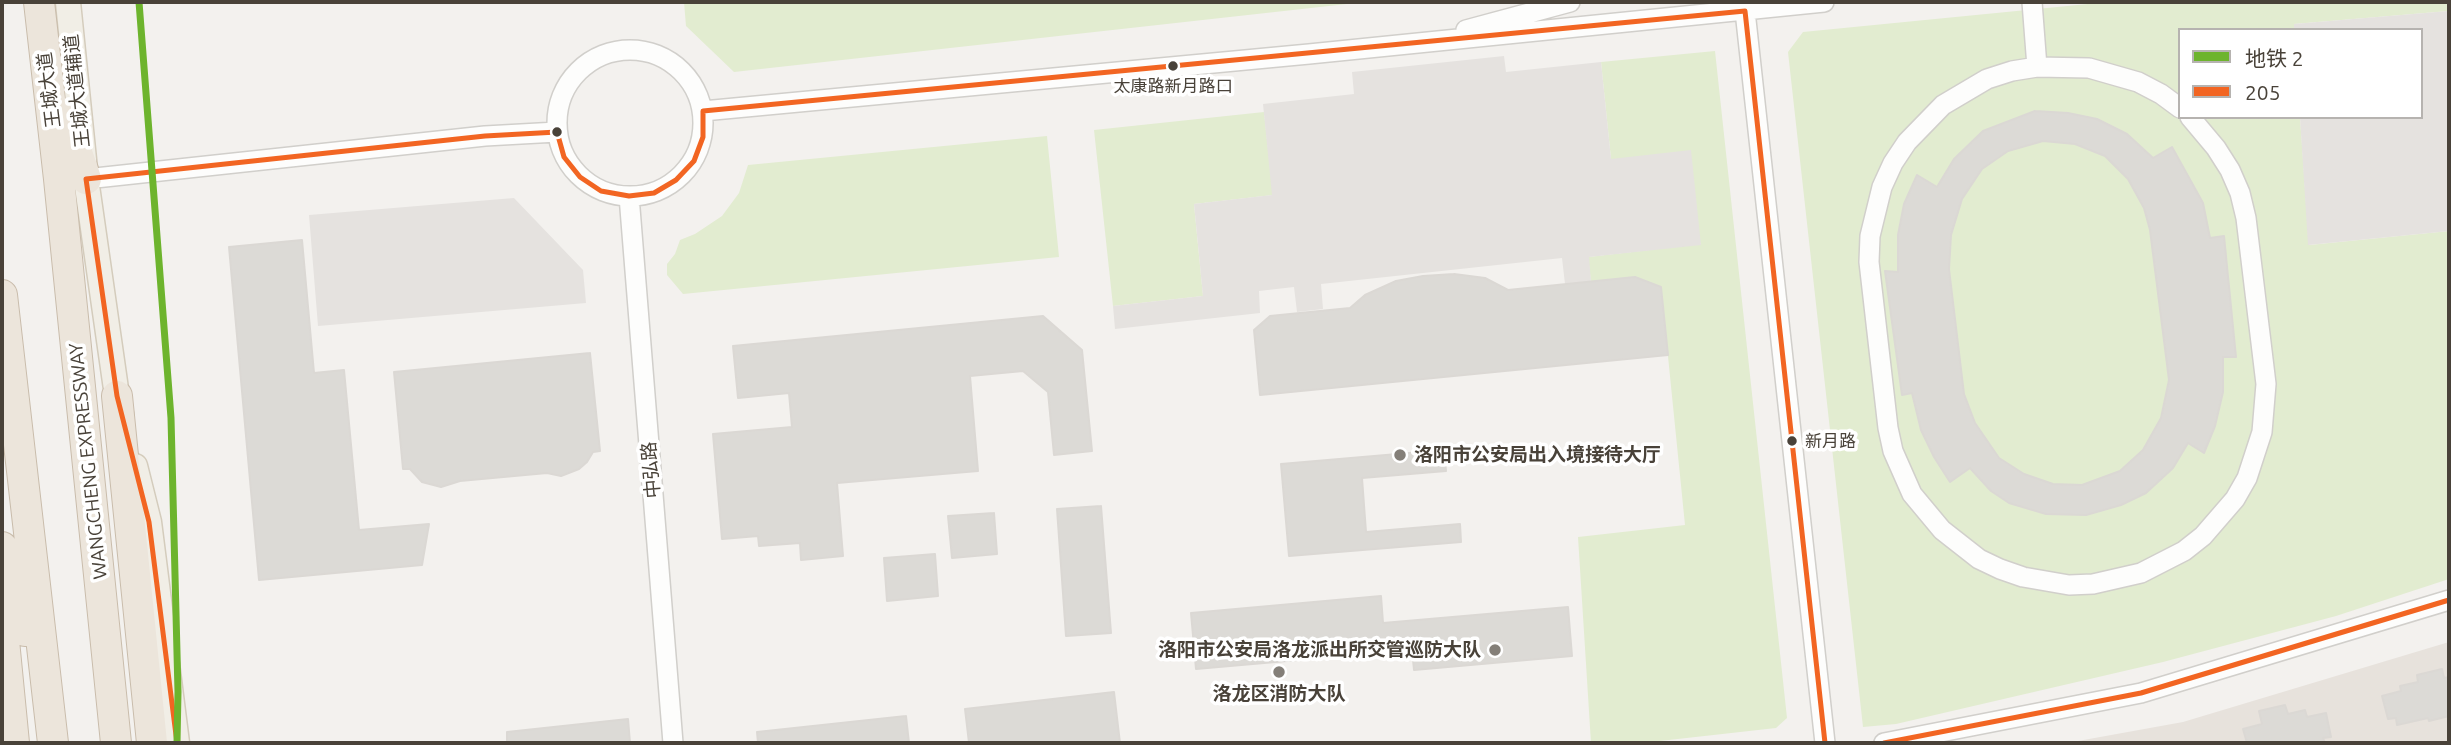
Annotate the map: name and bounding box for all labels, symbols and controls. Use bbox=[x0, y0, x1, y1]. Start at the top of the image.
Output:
legend bbox=[2178, 28, 2423, 119]
street label: 王城大道辅道 bbox=[60, 33, 94, 149]
text: 地铁 2 bbox=[2245, 46, 2304, 70]
street label: 王城大道 bbox=[33, 51, 65, 129]
marker: 太康路新月路口 bbox=[1166, 59, 1180, 73]
place label: 太康路新月路口 bbox=[1114, 76, 1232, 96]
text: 205 bbox=[2245, 80, 2281, 104]
unlabelled marker bbox=[550, 125, 564, 139]
street label: WANGCHENG EXPRESSWAY bbox=[64, 342, 112, 580]
place label: 新月路 bbox=[1805, 431, 1856, 451]
marker: 新月路 bbox=[1785, 434, 1799, 448]
street label: 中弘路 bbox=[637, 441, 665, 499]
place label: 洛阳市公安局出入境接待大厅 bbox=[1414, 444, 1661, 466]
marker: 洛阳市公安局出入境接待大厅 bbox=[1392, 447, 1408, 463]
place label: 洛阳市公安局洛龙派出所交管巡防大队 bbox=[1158, 639, 1481, 661]
marker: 洛阳市公安局洛龙派出所交管巡防大队 bbox=[1487, 642, 1503, 658]
marker: 洛龙区消防大队 bbox=[1271, 664, 1287, 680]
place label: 洛龙区消防大队 bbox=[1213, 683, 1345, 705]

